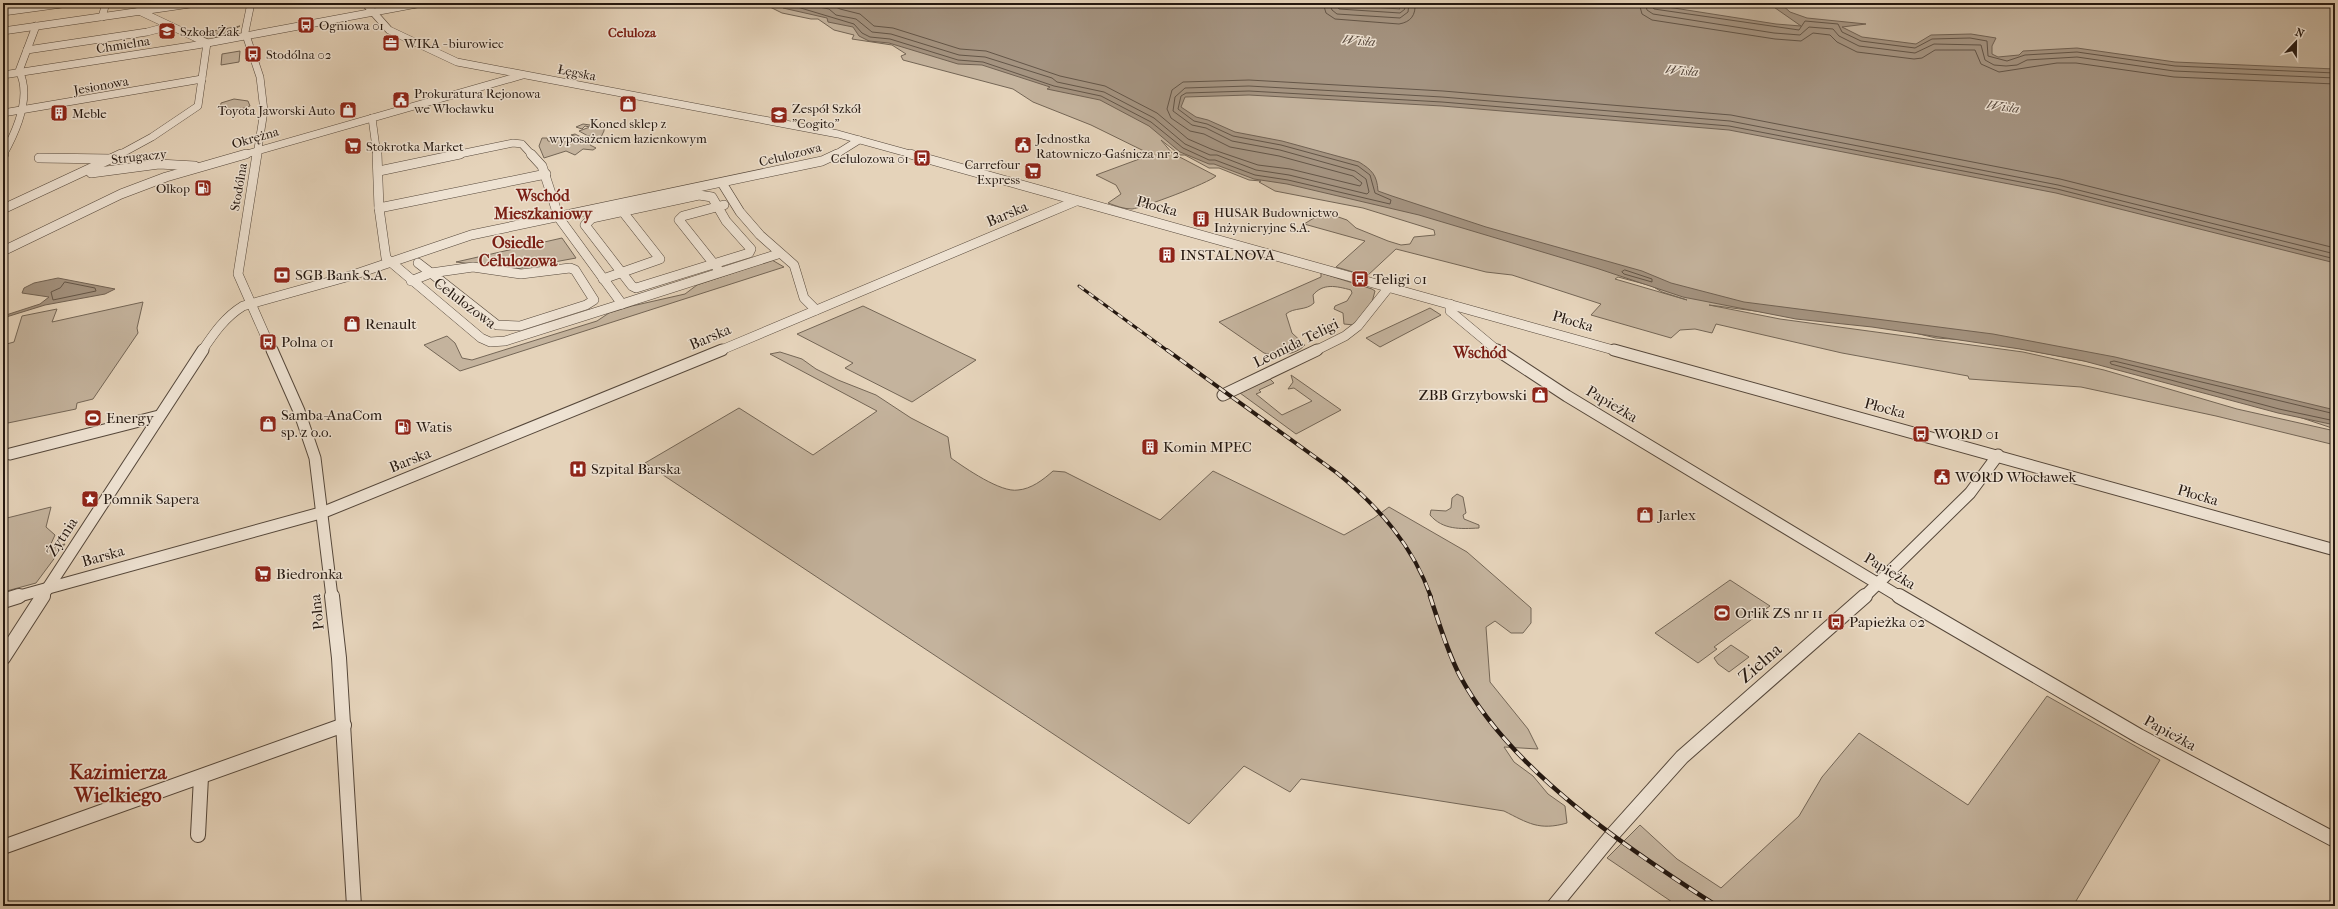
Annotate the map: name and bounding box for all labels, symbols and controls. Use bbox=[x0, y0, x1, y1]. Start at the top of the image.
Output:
bus stop icon: Ogniowa 01 bbox=[296, 15, 316, 35]
place label: Ogniowa 01 bbox=[319, 18, 384, 33]
school or university icon: Szkoła Żak bbox=[157, 21, 177, 41]
north arrow bbox=[2276, 22, 2316, 62]
place label: Szkoła Żak bbox=[180, 24, 240, 39]
district label: Celuloza bbox=[608, 25, 657, 40]
text: N bbox=[2293, 26, 2306, 41]
water label: Wisła bbox=[1342, 32, 1376, 49]
street label: Chmielna bbox=[95, 33, 152, 56]
office icon: WIKA - biurowiec bbox=[381, 33, 401, 53]
place label: WIKA - biurowiec bbox=[403, 36, 504, 51]
bus stop icon: Stodólna 02 bbox=[243, 44, 263, 64]
place label: Stodólna 02 bbox=[266, 47, 332, 62]
street label: Łęgska bbox=[556, 61, 598, 84]
water label: Wisła bbox=[1665, 62, 1699, 79]
street label: Jesionowa bbox=[72, 73, 131, 98]
place label: Prokuratura Rejonowa we Włocławku bbox=[413, 86, 542, 116]
public building icon: Prokuratura Rejonowa we Włocławku bbox=[391, 90, 411, 110]
shop icon: Koned sklep z wyposażeniem łazienkowym bbox=[618, 94, 638, 114]
water label: Wisła bbox=[1986, 97, 2021, 116]
shop icon: Toyota Jaworski Auto bbox=[338, 100, 358, 120]
place label: Zespół Szkół "Cogito" bbox=[792, 101, 861, 131]
building icon: Meble bbox=[49, 103, 69, 123]
place label: Toyota Jaworski Auto bbox=[218, 103, 335, 118]
school or university icon: Zespół Szkół "Cogito" bbox=[769, 105, 789, 125]
place label: Meble bbox=[72, 106, 107, 121]
place label: Koned sklep z wyposażeniem łazienkowym bbox=[548, 116, 707, 146]
street label: Okrężna bbox=[230, 123, 281, 151]
place label: Jednostka Ratowniczo-Gaśnicza nr 2 bbox=[1035, 131, 1180, 161]
public building icon: Jednostka Ratowniczo-Gaśnicza nr 2 bbox=[1013, 135, 1033, 155]
supermarket icon: Stokrotka Market bbox=[343, 136, 363, 156]
place label: Stokrotka Market bbox=[366, 139, 464, 154]
street label: Celulozowa bbox=[757, 139, 824, 169]
street label: Strugaczy bbox=[111, 146, 169, 167]
bus stop icon: Celulozowa 01 bbox=[912, 148, 932, 168]
place label: Celulozowa 01 bbox=[831, 151, 909, 166]
place label: Carrefour Express bbox=[964, 157, 1020, 187]
street label: Stodólna bbox=[227, 161, 250, 212]
supermarket icon: Carrefour Express bbox=[1023, 161, 1043, 181]
fuel station icon: Olkop bbox=[193, 178, 213, 198]
place label: Olkop bbox=[156, 181, 190, 196]
district label: Wschód Mieszkaniowy bbox=[493, 186, 593, 224]
street label: Płocka bbox=[1134, 192, 1181, 220]
street label: Barska bbox=[984, 197, 1031, 231]
place label: HUSAR Budownictwo Inżynieryjne S.A. bbox=[1214, 205, 1339, 235]
building icon: HUSAR Budownictwo Inżynieryjne S.A. bbox=[1191, 209, 1211, 229]
district label: Osiedle Celulozowa bbox=[479, 233, 558, 270]
building icon: INSTALNOVA bbox=[1157, 245, 1177, 265]
place label: INSTALNOVA bbox=[1180, 246, 1275, 264]
bank icon: SGB Bank S.A. bbox=[272, 265, 292, 285]
place label: SGB Bank S.A. bbox=[295, 266, 387, 284]
bus stop icon: Teligi 01 bbox=[1350, 269, 1370, 289]
place label: Teligi 01 bbox=[1373, 270, 1427, 288]
street label: Celulozowa bbox=[430, 274, 501, 333]
street label: Płocka bbox=[1550, 307, 1597, 336]
shop icon: Renault bbox=[342, 314, 362, 334]
street label: Leonida Teligi bbox=[1250, 314, 1342, 371]
place label: Renault bbox=[365, 315, 417, 333]
street label: Barska bbox=[687, 320, 734, 354]
bus stop icon: Polna 01 bbox=[258, 332, 278, 352]
place label: Polna 01 bbox=[281, 333, 334, 351]
district label: Wschód bbox=[1452, 343, 1508, 362]
street label: Papieżka bbox=[1583, 382, 1642, 427]
shop icon: ZBB Grzybowski bbox=[1530, 385, 1550, 405]
place label: ZBB Grzybowski bbox=[1419, 386, 1528, 404]
street label: Płocka bbox=[1862, 394, 1909, 422]
place label: Samba-AnaCom sp. z o.o. bbox=[281, 406, 383, 441]
sports icon: Energy bbox=[83, 408, 103, 428]
place label: Energy bbox=[106, 409, 155, 427]
shop icon: Samba-AnaCom sp. z o.o. bbox=[258, 414, 278, 434]
fuel station icon: Watis bbox=[393, 417, 413, 437]
place label: Watis bbox=[415, 418, 452, 436]
bus stop icon: WORD 01 bbox=[1911, 424, 1931, 444]
place label: WORD 01 bbox=[1933, 425, 1999, 443]
building icon: Komin MPEC bbox=[1140, 437, 1160, 457]
place label: Komin MPEC bbox=[1163, 438, 1252, 456]
street label: Barska bbox=[387, 443, 434, 476]
hospital icon: Szpital Barska bbox=[568, 459, 588, 479]
place label: Szpital Barska bbox=[591, 460, 682, 478]
public building icon: WORD Włocławek bbox=[1932, 467, 1952, 487]
place label: WORD Włocławek bbox=[1954, 468, 2077, 486]
street label: Płocka bbox=[2175, 481, 2222, 510]
place icon: Pomnik Sapera bbox=[80, 489, 100, 509]
place label: Pomnik Sapera bbox=[103, 490, 200, 508]
shop icon: Jarlex bbox=[1635, 505, 1655, 525]
place label: Jarlex bbox=[1657, 506, 1696, 524]
street label: Żytnia bbox=[43, 513, 82, 560]
street label: Barska bbox=[80, 541, 127, 571]
street label: Papieżka bbox=[1861, 549, 1920, 594]
supermarket icon: Biedronka bbox=[253, 564, 273, 584]
place label: Biedronka bbox=[276, 565, 344, 583]
street label: Polna bbox=[306, 592, 328, 631]
sports icon: Orlik ZS nr 11 bbox=[1712, 603, 1732, 623]
place label: Orlik ZS nr 11 bbox=[1735, 604, 1823, 622]
bus stop icon: Papieżka 02 bbox=[1826, 612, 1846, 632]
place label: Papieżka 02 bbox=[1849, 613, 1925, 631]
street label: Zielna bbox=[1735, 639, 1787, 688]
street label: Papieżka bbox=[2141, 711, 2200, 755]
district label: Kazimierza Wielkiego bbox=[69, 761, 168, 807]

